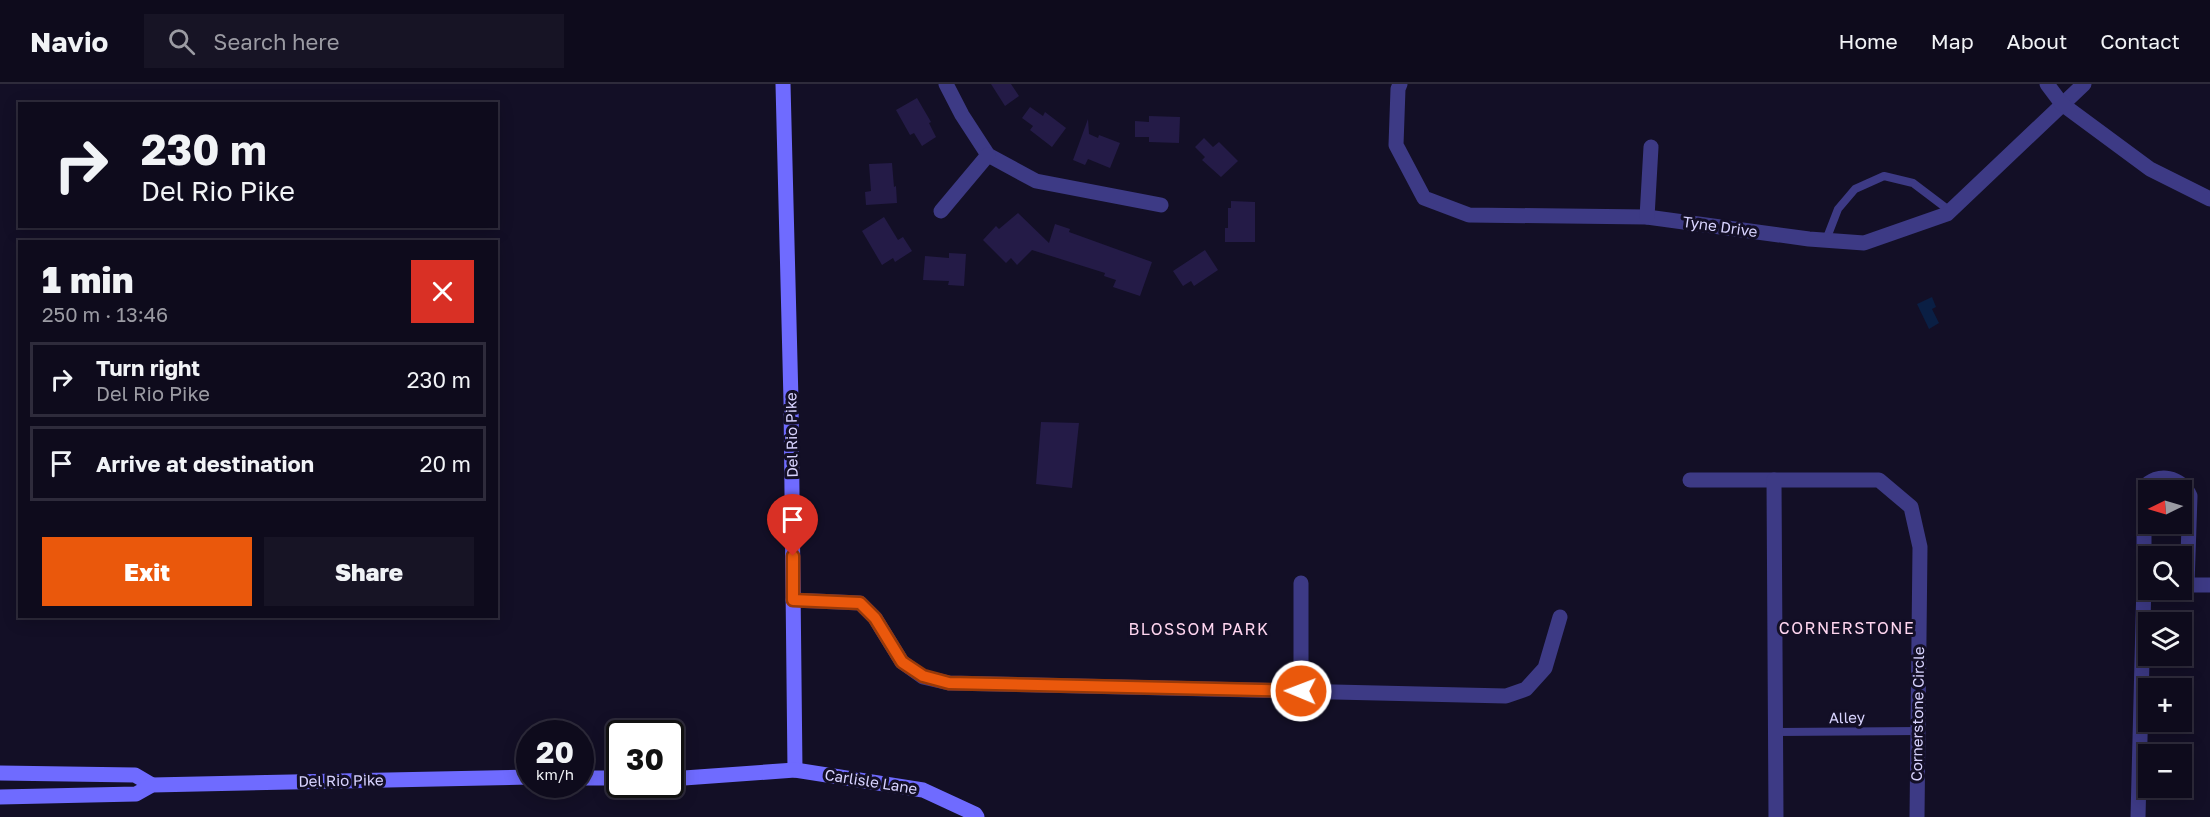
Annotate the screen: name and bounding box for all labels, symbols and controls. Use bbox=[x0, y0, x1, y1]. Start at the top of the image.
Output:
search box bbox=[144, 14, 564, 68]
text: Navio bbox=[30, 25, 108, 58]
icon: search bbox=[165, 25, 198, 58]
text: Search here bbox=[213, 28, 339, 55]
text: Home bbox=[1838, 28, 1898, 54]
text: Map bbox=[1931, 28, 1974, 54]
text: About bbox=[2007, 28, 2067, 54]
text: Contact bbox=[2100, 28, 2180, 54]
text: 230 m bbox=[141, 124, 267, 174]
icon: right bbox=[42, 126, 120, 204]
text: Del Rio Pike bbox=[141, 175, 295, 207]
street label: Tyne Drive bbox=[1682, 212, 1759, 240]
text: 1 min bbox=[42, 258, 133, 301]
button: close bbox=[411, 260, 474, 323]
text: 250 m · 13:46 bbox=[42, 302, 168, 326]
text: Turn right bbox=[96, 354, 200, 381]
icon: right bbox=[45, 363, 78, 396]
text: 230 m bbox=[407, 366, 471, 393]
text: Del Rio Pike bbox=[96, 381, 210, 405]
street label: Del Rio Pike bbox=[781, 392, 801, 478]
icon: arrive bbox=[45, 447, 78, 480]
text: Arrive at destination bbox=[96, 450, 314, 477]
text: 20 m bbox=[420, 450, 471, 477]
north arrow bbox=[2138, 480, 2192, 534]
map controls bbox=[2138, 480, 2192, 798]
pin bbox=[767, 494, 818, 556]
icon: arrive bbox=[776, 503, 809, 536]
button: Exit bbox=[42, 537, 252, 606]
button: Share bbox=[264, 537, 474, 606]
button: search bbox=[2138, 546, 2192, 600]
button: layers bbox=[2138, 612, 2192, 666]
district label: CORNERSTONE bbox=[1779, 618, 1915, 638]
district label: BLOSSOM PARK bbox=[1129, 619, 1269, 639]
street label: Cornerstone Circle bbox=[1907, 646, 1927, 782]
position arrow bbox=[1269, 659, 1333, 723]
button: + bbox=[2138, 678, 2192, 732]
street label: Alley bbox=[1829, 708, 1866, 726]
speed limit sign: 30 bbox=[606, 720, 684, 798]
text: 20 bbox=[536, 734, 574, 770]
button: − bbox=[2138, 744, 2192, 798]
text: km/h bbox=[536, 765, 574, 783]
street label: Carlisle Lane bbox=[824, 765, 919, 797]
street label: Del Rio Pike bbox=[298, 770, 384, 790]

